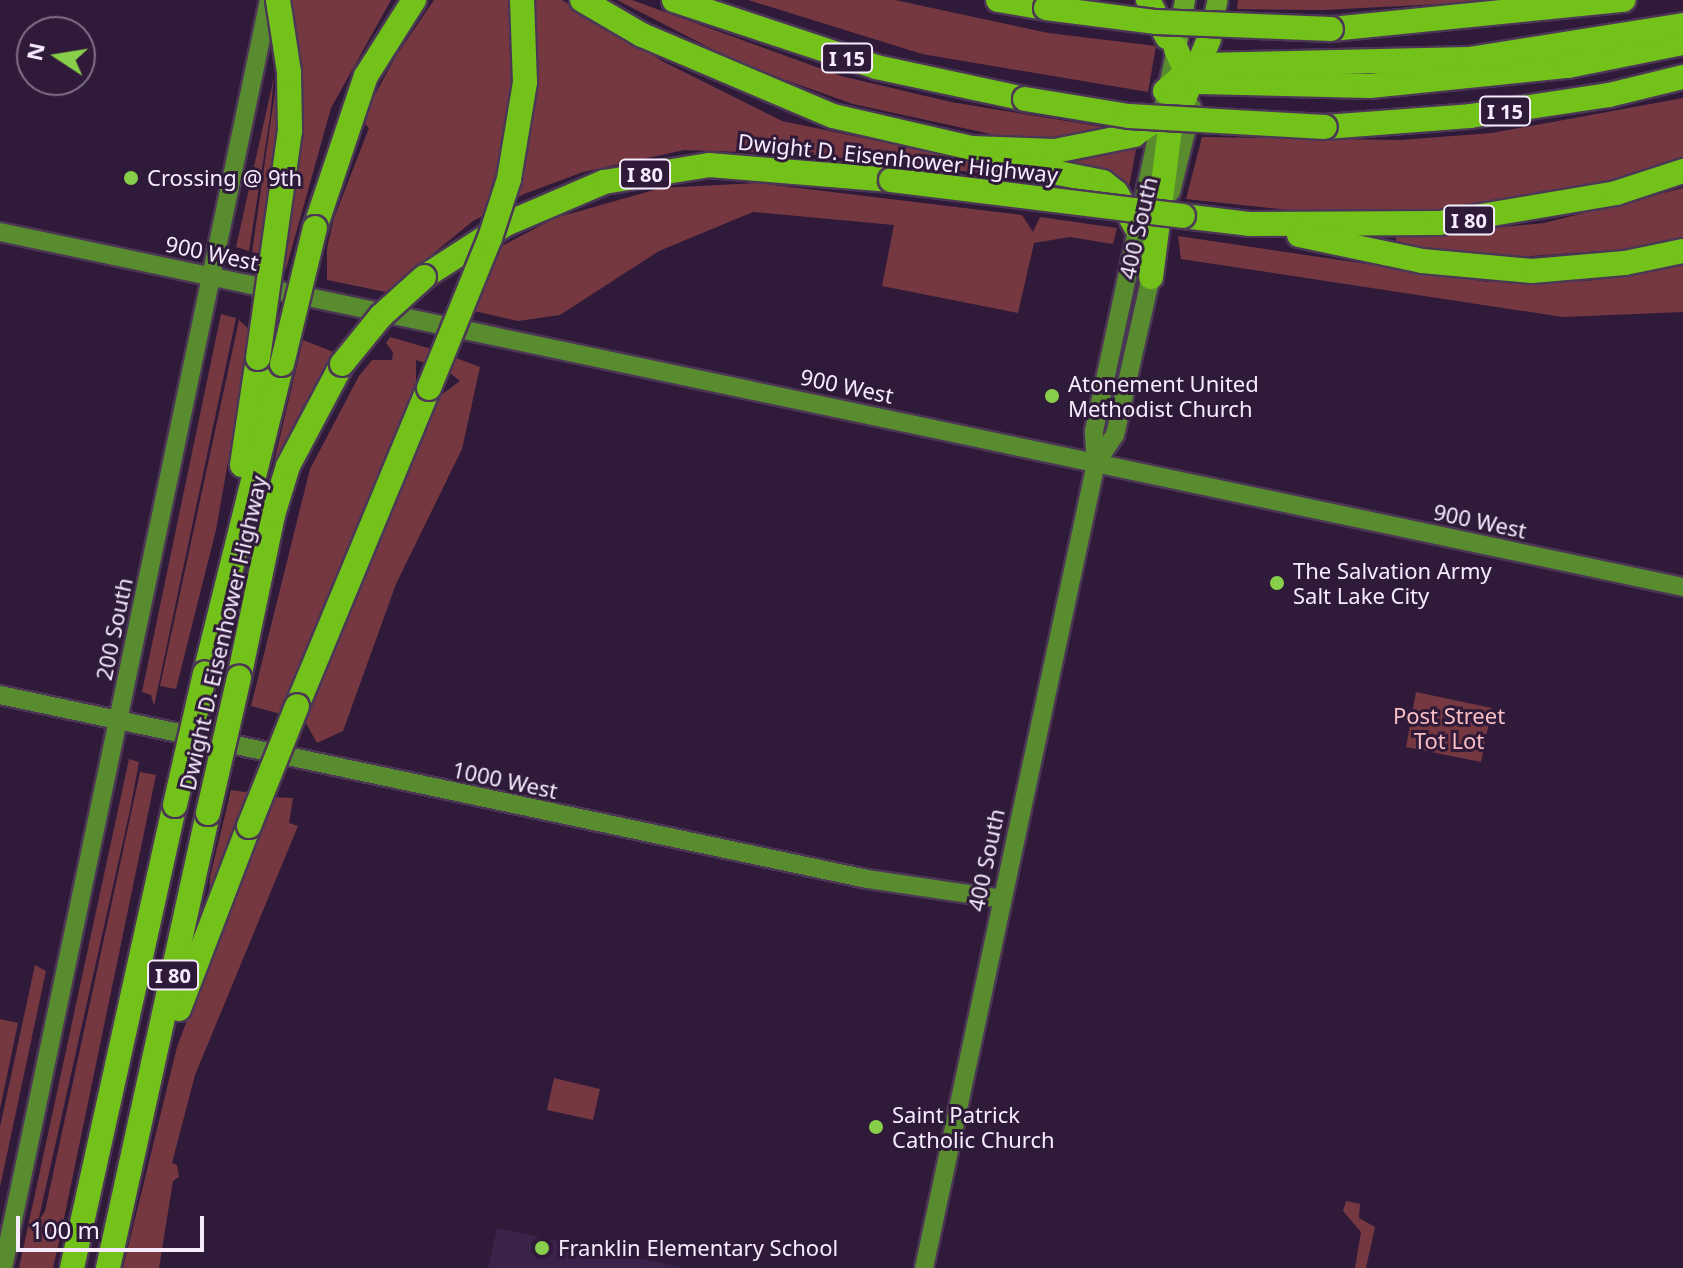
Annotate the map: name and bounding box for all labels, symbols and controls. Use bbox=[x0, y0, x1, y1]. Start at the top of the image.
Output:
north arrow bbox=[16, 16, 96, 96]
text: N bbox=[18, 40, 51, 63]
road number: I 15 bbox=[821, 42, 873, 74]
road number: I 15 bbox=[1479, 95, 1531, 127]
street label: Dwight D. Eisenhower Highway bbox=[737, 128, 1059, 188]
road number: I 80 bbox=[619, 158, 671, 190]
place label: Crossing @ 9th bbox=[147, 165, 302, 191]
marker: Crossing @ 9th bbox=[122, 169, 140, 187]
street label: 400 South bbox=[1113, 174, 1163, 282]
road number: I 80 bbox=[1443, 204, 1495, 236]
street label: 900 West bbox=[163, 230, 261, 276]
street label: 900 West bbox=[798, 363, 896, 409]
place label: Atonement United Methodist Church bbox=[1068, 370, 1259, 422]
marker: Atonement United Methodist Church bbox=[1043, 387, 1061, 405]
street label: Dwight D. Eisenhower Highway bbox=[174, 473, 272, 793]
street label: 900 West bbox=[1431, 498, 1529, 544]
place label: The Salvation Army Salt Lake City bbox=[1293, 557, 1492, 608]
marker: The Salvation Army Salt Lake City bbox=[1268, 574, 1286, 592]
street label: 200 South bbox=[90, 575, 138, 683]
park label: Post Street Tot Lot bbox=[1393, 702, 1505, 754]
street label: 1000 West bbox=[450, 756, 560, 804]
street label: 400 South bbox=[962, 806, 1010, 914]
road number: I 80 bbox=[147, 959, 199, 991]
place label: Saint Patrick Catholic Church bbox=[892, 1101, 1055, 1152]
marker: Saint Patrick Catholic Church bbox=[867, 1118, 885, 1136]
scale bar bbox=[20, 1200, 208, 1250]
text: 100 m bbox=[30, 1213, 100, 1246]
place label: Franklin Elementary School bbox=[558, 1235, 838, 1261]
marker: Franklin Elementary School bbox=[533, 1239, 551, 1257]

